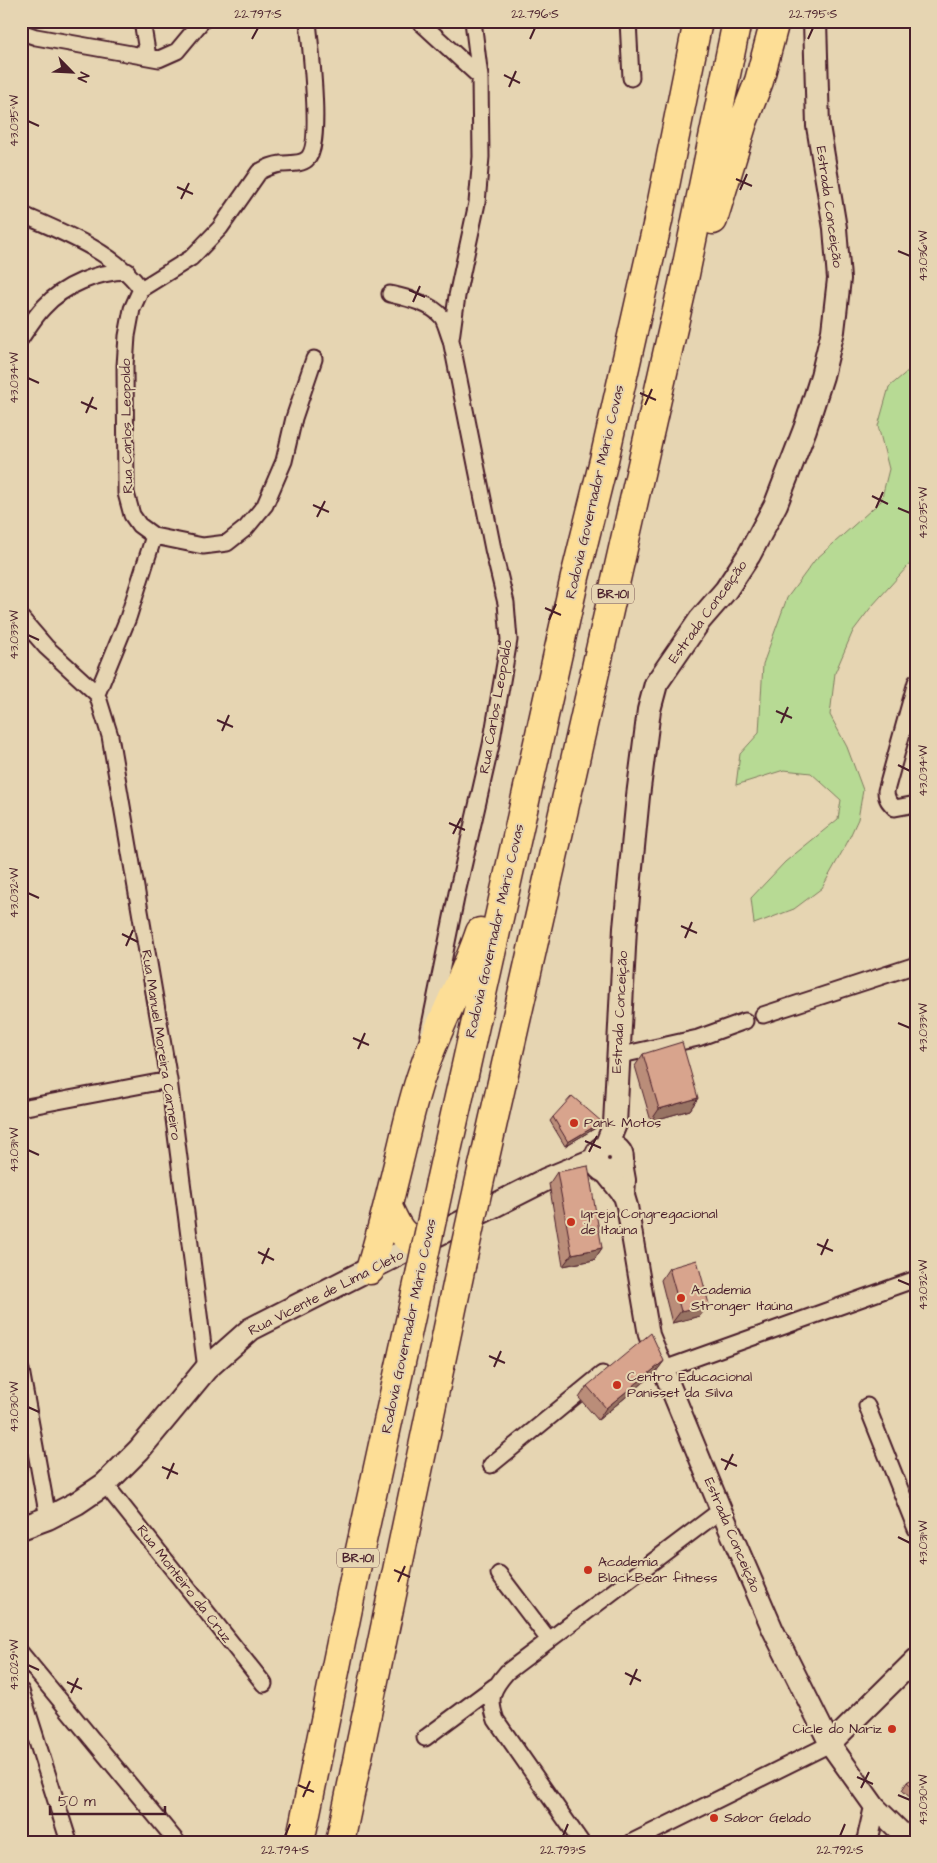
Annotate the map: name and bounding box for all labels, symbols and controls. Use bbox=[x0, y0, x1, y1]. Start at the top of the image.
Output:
text: 22.797°S bbox=[234, 6, 282, 23]
text: 22.796°S bbox=[511, 6, 559, 23]
text: 22.795°S bbox=[789, 6, 838, 23]
north arrow bbox=[48, 48, 98, 98]
text: N bbox=[72, 69, 94, 85]
text: 43.035°W bbox=[6, 94, 23, 147]
street label: Estrada Conceição bbox=[811, 145, 847, 269]
text: 43.036°W bbox=[915, 230, 932, 282]
text: 43.034°W bbox=[6, 351, 23, 404]
street label: Rua Carlos Leopoldo bbox=[116, 358, 138, 494]
street label: Rodovia Governador Mário Covas bbox=[561, 383, 629, 601]
text: 43.035°W bbox=[915, 486, 932, 539]
street label: Estrada Conceição bbox=[664, 556, 752, 668]
road number: BR-101 bbox=[592, 584, 634, 604]
text: 43.033°W bbox=[6, 609, 23, 660]
street label: Rua Carlos Leopoldo bbox=[474, 638, 518, 775]
text: 43.034°W bbox=[915, 744, 932, 797]
street label: Rodovia Governador Mário Covas bbox=[461, 822, 529, 1040]
text: 43.032°W bbox=[6, 867, 23, 918]
street label: Rua Manuel Moreira Carneiro bbox=[136, 948, 186, 1142]
street label: Estrada Conceição bbox=[607, 950, 633, 1074]
text: 43.033°W bbox=[915, 1002, 932, 1053]
place label: Pank Motos bbox=[584, 1113, 661, 1133]
marker: Pank Motos bbox=[568, 1117, 580, 1129]
text: 43.031°W bbox=[6, 1127, 23, 1173]
place label: Igreja Congregacional de Itaúna bbox=[581, 1204, 718, 1240]
marker: Igreja Congregacional de Itaúna bbox=[565, 1216, 577, 1228]
street label: Rodovia Governador Mário Covas bbox=[376, 1217, 442, 1435]
street label: Rua Vicente de Lima Cleto bbox=[245, 1245, 407, 1341]
text: 43.032°W bbox=[915, 1259, 932, 1310]
place label: Academia Stronger Itaúna bbox=[691, 1280, 793, 1316]
marker: Academia Stronger Itaúna bbox=[675, 1292, 687, 1304]
place label: Centro Educacional Panisset da Silva bbox=[627, 1367, 752, 1403]
marker: Centro Educacional Panisset da Silva bbox=[611, 1379, 623, 1391]
text: 43.030°W bbox=[6, 1381, 23, 1433]
street label: Estrada Conceição bbox=[699, 1475, 765, 1596]
text: 43.031°W bbox=[915, 1520, 932, 1566]
street label: Rua Monteiro da Cruz bbox=[132, 1521, 236, 1647]
road number: BR-101 bbox=[337, 1549, 379, 1568]
place label: Academia BlackBear fitness bbox=[598, 1552, 717, 1588]
marker: Academia BlackBear fitness bbox=[582, 1564, 594, 1576]
text: 43.029°W bbox=[6, 1639, 23, 1691]
place label: Cicle do Nariz bbox=[792, 1719, 882, 1739]
marker: Cicle do Nariz bbox=[886, 1723, 898, 1735]
text: 43.030°W bbox=[915, 1774, 932, 1826]
scale bar bbox=[50, 1783, 165, 1815]
text: 50 m bbox=[58, 1791, 96, 1812]
place label: Sabor Gelado bbox=[724, 1808, 811, 1828]
marker: Sabor Gelado bbox=[708, 1812, 720, 1824]
text: 22.794°S bbox=[261, 1842, 309, 1859]
text: 22.793°S bbox=[540, 1842, 586, 1859]
text: 22.792°S bbox=[817, 1842, 864, 1859]

